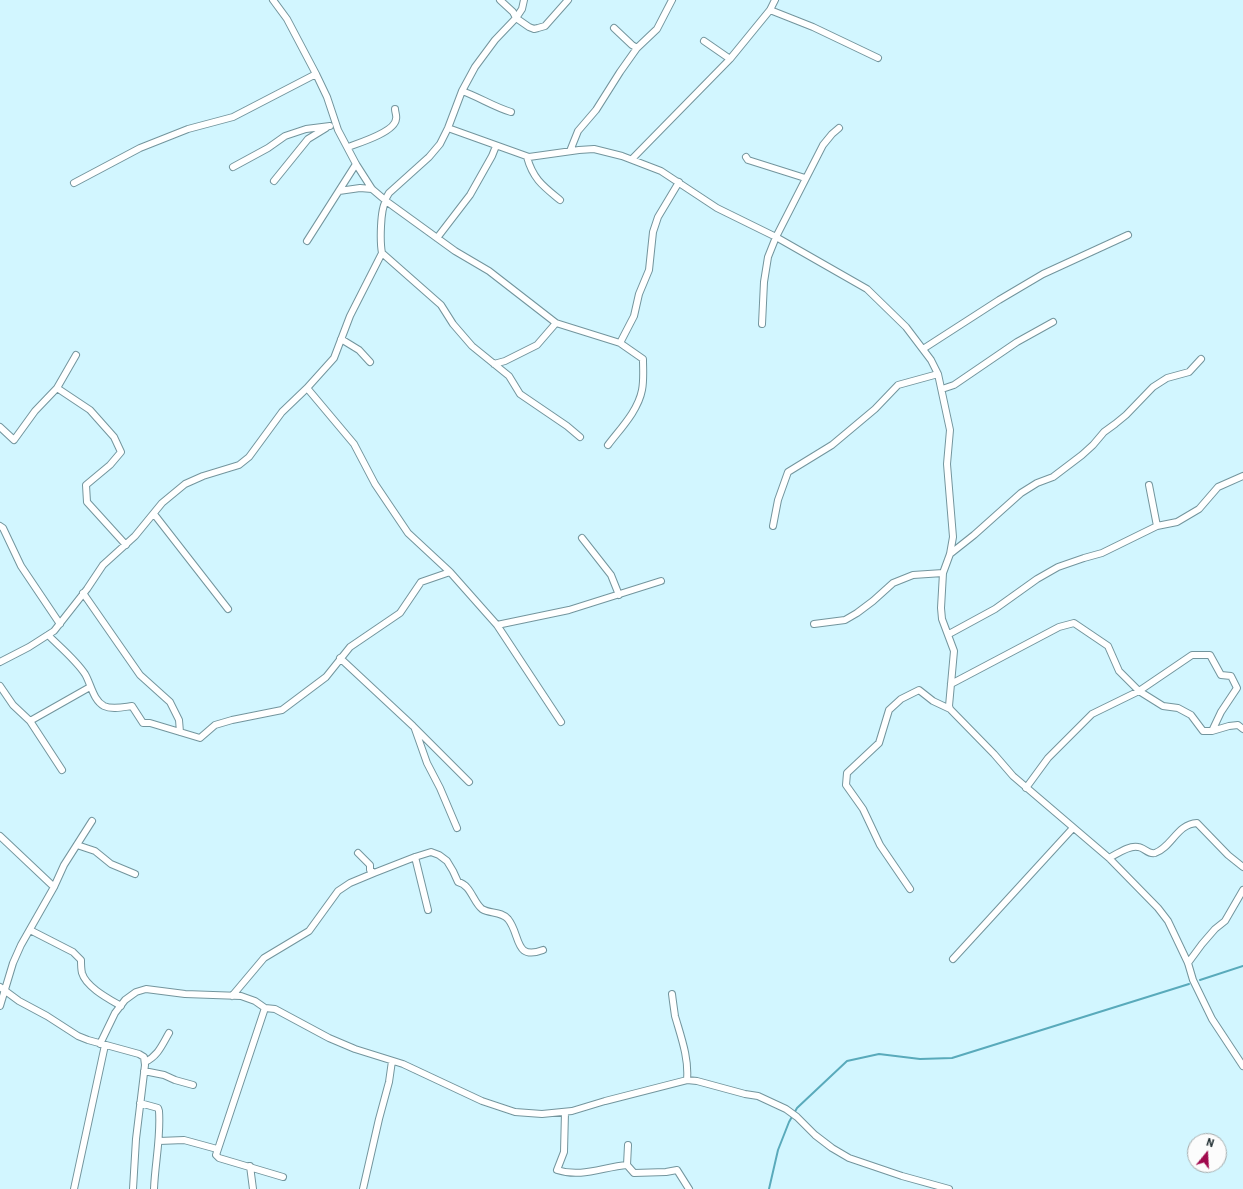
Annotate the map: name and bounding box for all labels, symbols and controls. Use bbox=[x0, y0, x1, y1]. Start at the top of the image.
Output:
north arrow bbox=[1187, 1133, 1227, 1173]
text: N bbox=[1205, 1135, 1216, 1149]

